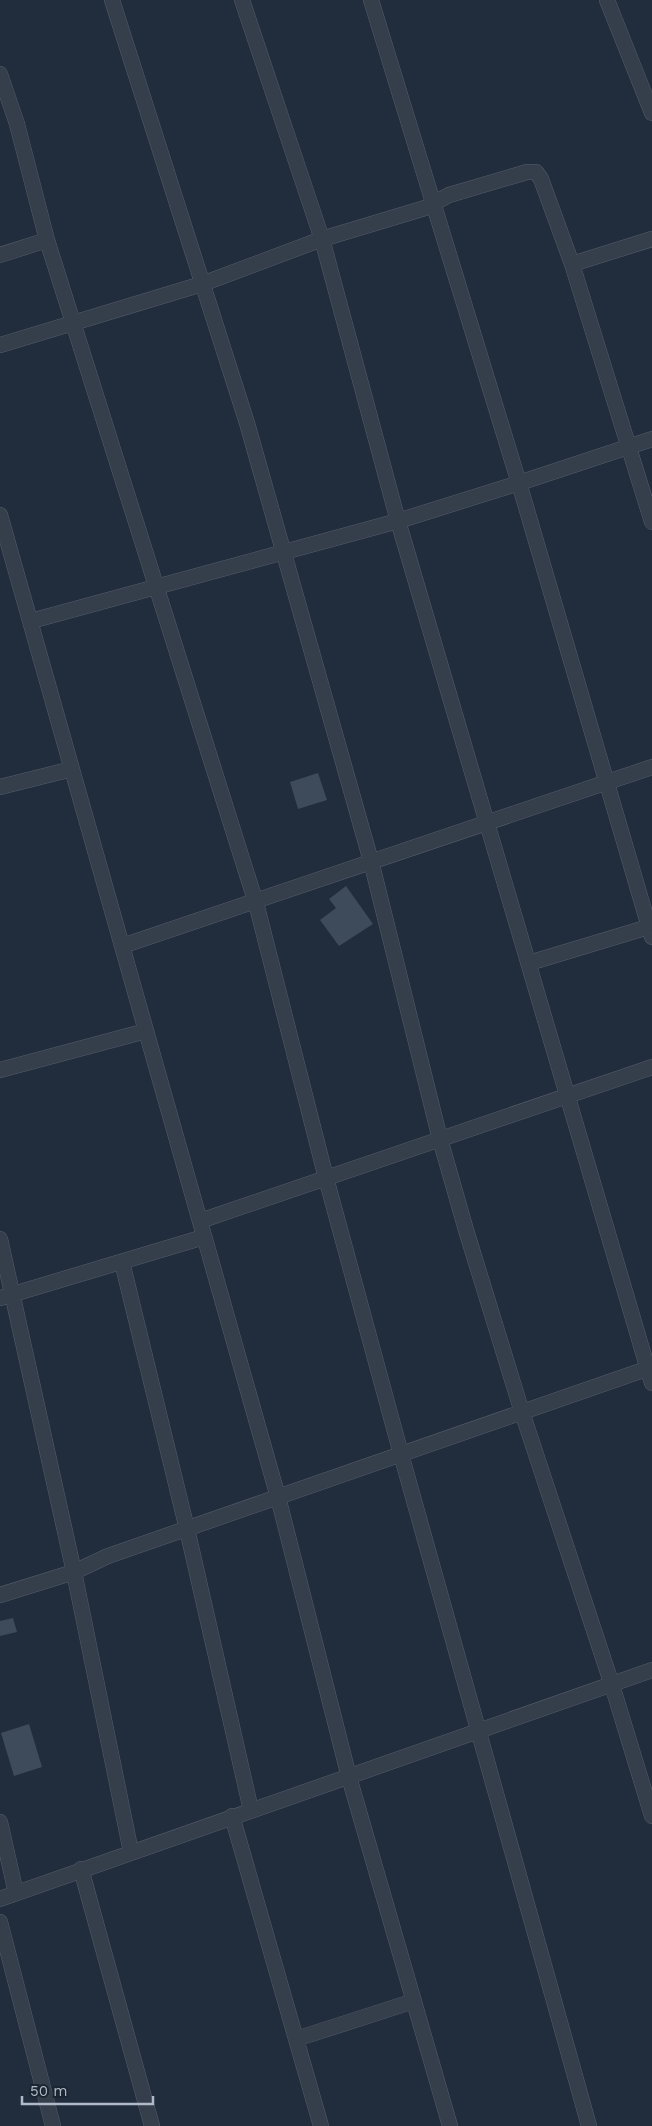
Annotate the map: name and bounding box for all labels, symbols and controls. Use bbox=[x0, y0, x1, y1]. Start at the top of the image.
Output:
scale bar bbox=[22, 2074, 154, 2106]
text: 50 m bbox=[30, 2082, 67, 2100]

